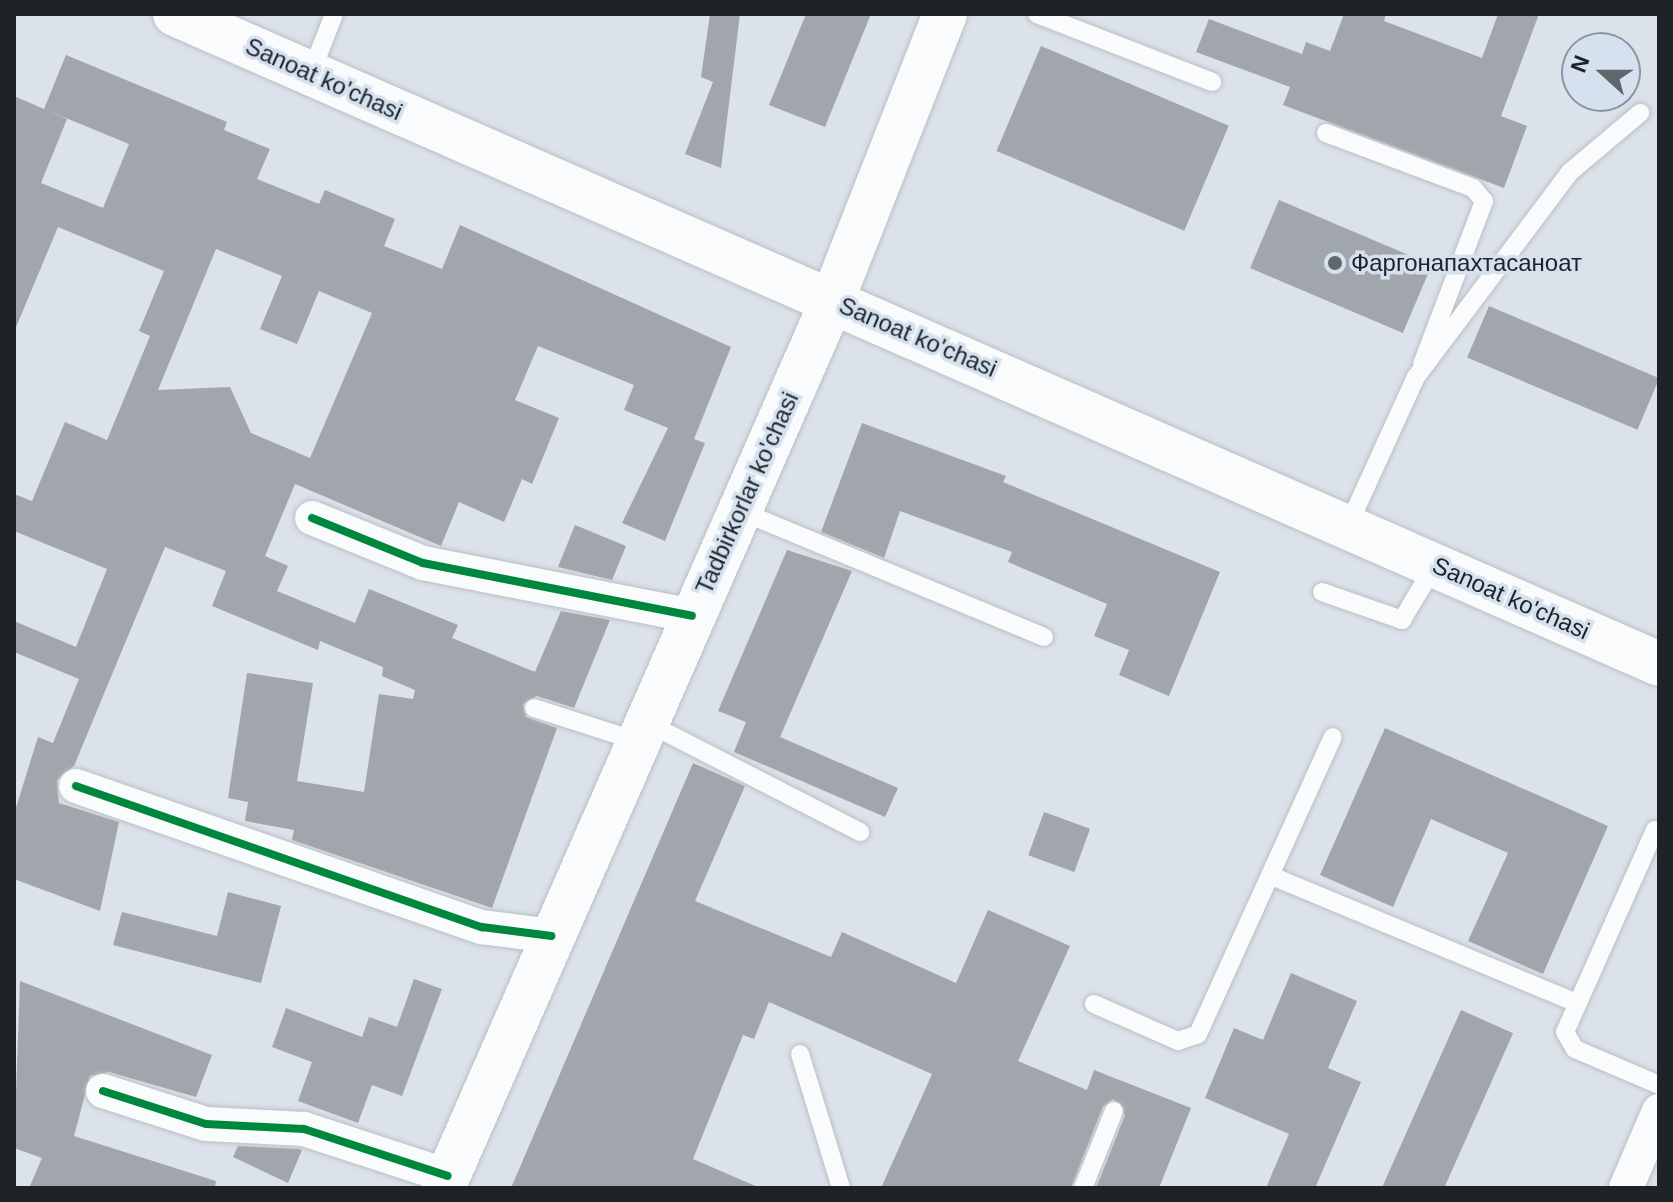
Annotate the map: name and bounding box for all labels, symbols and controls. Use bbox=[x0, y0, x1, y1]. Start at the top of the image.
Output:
street label: Sanoat ko'chasi bbox=[241, 32, 407, 126]
north arrow bbox=[1561, 32, 1641, 112]
text: N bbox=[1565, 52, 1595, 76]
place label: Фаргонапахтасаноат bbox=[1351, 249, 1582, 277]
marker: Фаргонапахтасаноат bbox=[1326, 254, 1344, 272]
street label: Sanoat ko'chasi bbox=[835, 291, 1001, 383]
street label: Tadbirkorlar ko'chasi bbox=[690, 388, 804, 598]
street label: Sanoat ko'chasi bbox=[1428, 551, 1594, 645]

